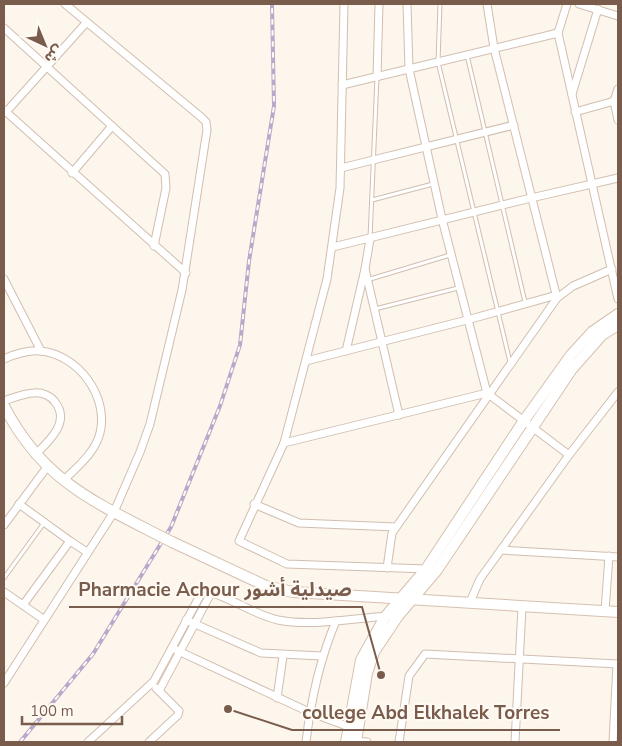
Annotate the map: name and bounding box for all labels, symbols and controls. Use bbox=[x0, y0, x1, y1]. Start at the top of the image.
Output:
north arrow bbox=[20, 20, 70, 70]
text: ش bbox=[40, 40, 67, 67]
callout: Pharmacie Achour صيدلية أشور bbox=[69, 573, 362, 607]
text: Pharmacie Achour صيدلية أشور bbox=[78, 576, 352, 603]
scale bar bbox=[22, 694, 122, 726]
callout: college Abd Elkhalek Torres bbox=[292, 696, 560, 730]
text: college Abd Elkhalek Torres bbox=[302, 700, 550, 726]
text: 100 m bbox=[30, 701, 74, 721]

